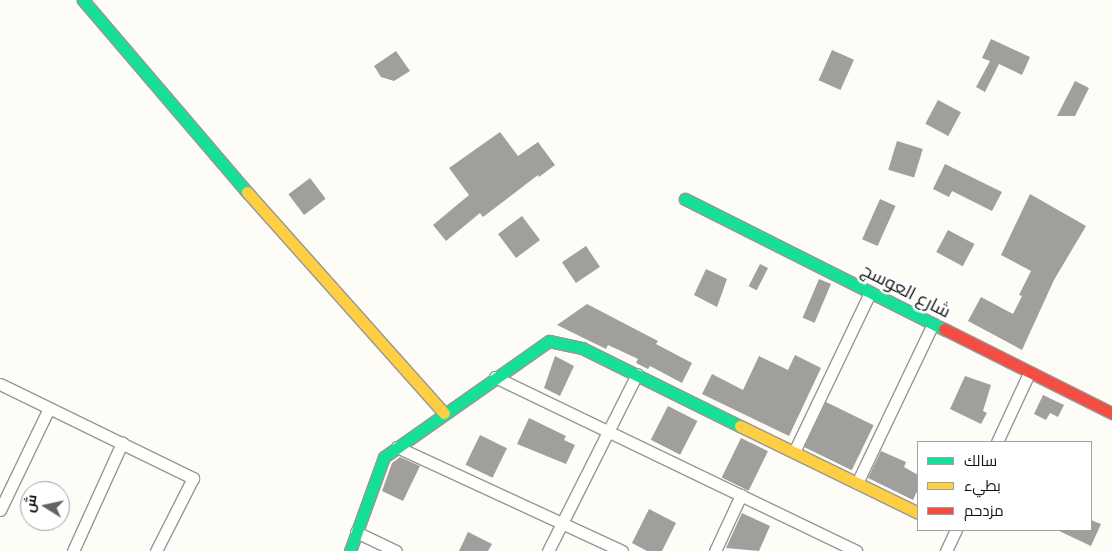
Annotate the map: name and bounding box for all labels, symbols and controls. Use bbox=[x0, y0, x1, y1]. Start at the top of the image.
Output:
street label: شارع العوسج bbox=[858, 259, 954, 323]
legend bbox=[917, 441, 1092, 531]
text: سالك bbox=[964, 453, 997, 469]
text: بطيء bbox=[964, 478, 1001, 494]
north arrow bbox=[20, 481, 70, 531]
text: ش bbox=[22, 493, 40, 514]
text: مزدحم bbox=[964, 503, 1004, 519]

